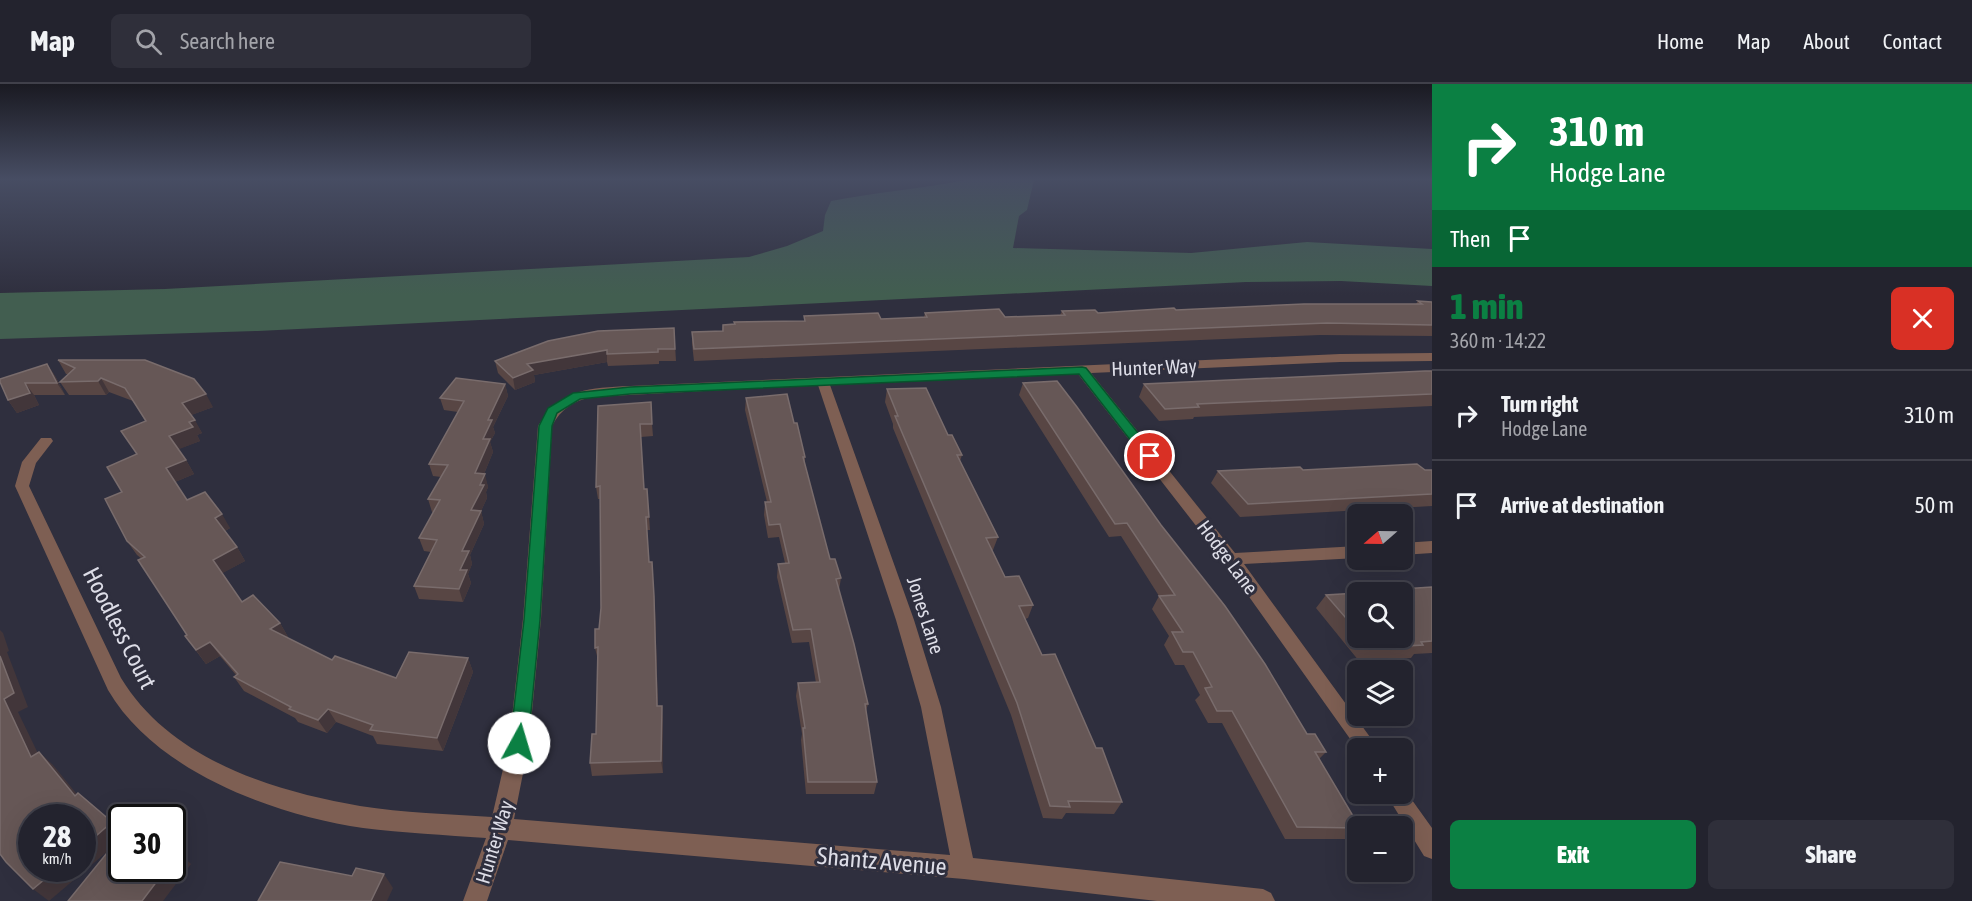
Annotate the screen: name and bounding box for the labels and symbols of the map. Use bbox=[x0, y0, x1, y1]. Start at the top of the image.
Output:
street label: Hunter Way bbox=[1111, 354, 1197, 380]
pin bbox=[1124, 430, 1175, 481]
north arrow bbox=[1347, 504, 1413, 570]
street label: Hodge Lane bbox=[1193, 516, 1263, 598]
street label: Hoodless Court bbox=[78, 563, 162, 693]
street label: Jones Lane bbox=[903, 573, 949, 657]
position arrow bbox=[487, 711, 551, 775]
street label: Hunter Way bbox=[470, 798, 518, 886]
speed limit sign: 30 bbox=[108, 804, 186, 882]
street label: Shantz Avenue bbox=[816, 842, 948, 880]

